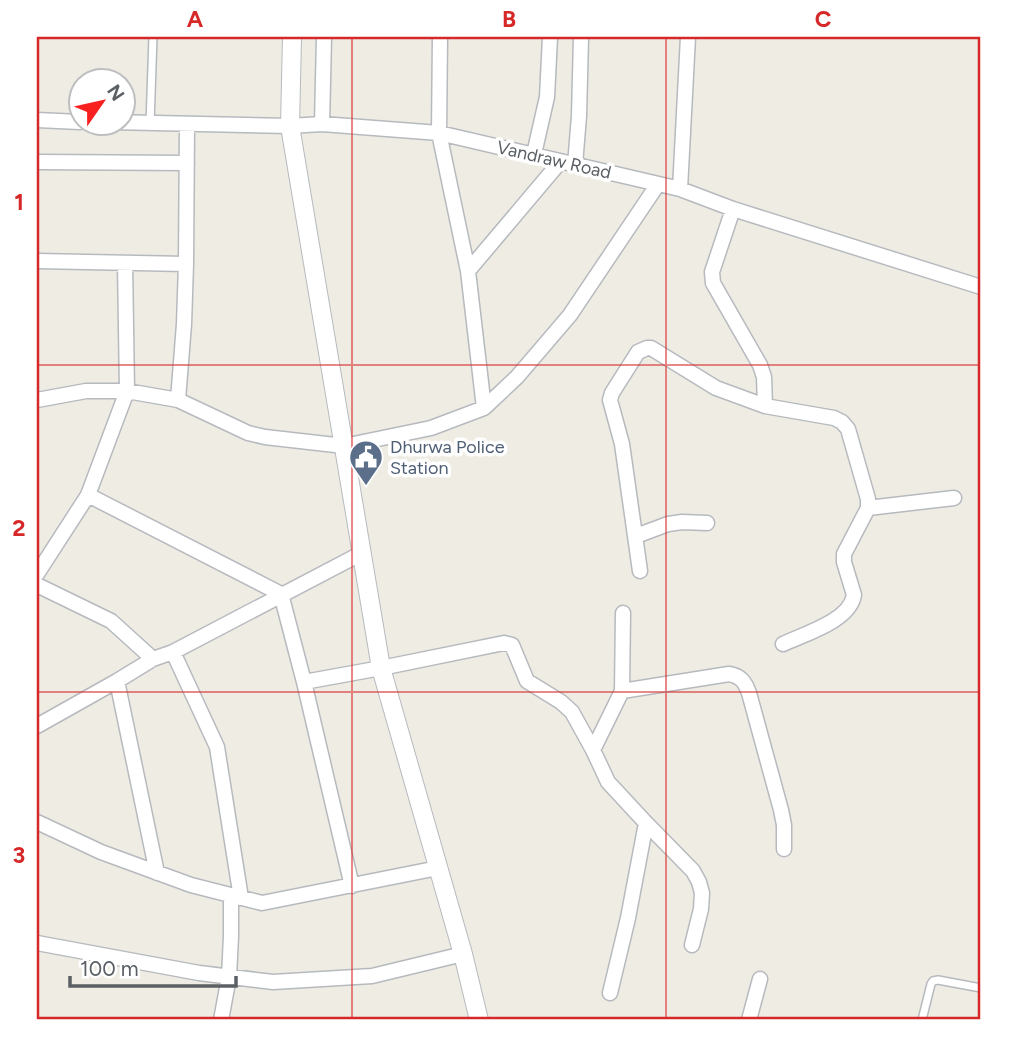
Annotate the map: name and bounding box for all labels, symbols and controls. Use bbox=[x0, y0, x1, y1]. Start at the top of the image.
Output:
text: A bbox=[187, 5, 204, 33]
text: B bbox=[502, 5, 516, 33]
text: C bbox=[815, 5, 832, 33]
north arrow bbox=[66, 66, 136, 136]
text: N bbox=[102, 80, 129, 105]
street label: Vandraw Road bbox=[495, 136, 613, 184]
text: 1 bbox=[14, 188, 24, 216]
place label: Dhurwa Police Station bbox=[390, 436, 505, 479]
public building icon: Dhurwa Police Station bbox=[347, 438, 385, 487]
text: 2 bbox=[12, 514, 26, 542]
text: 3 bbox=[13, 841, 25, 869]
scale bar bbox=[70, 945, 236, 989]
text: 100 m bbox=[80, 956, 139, 981]

